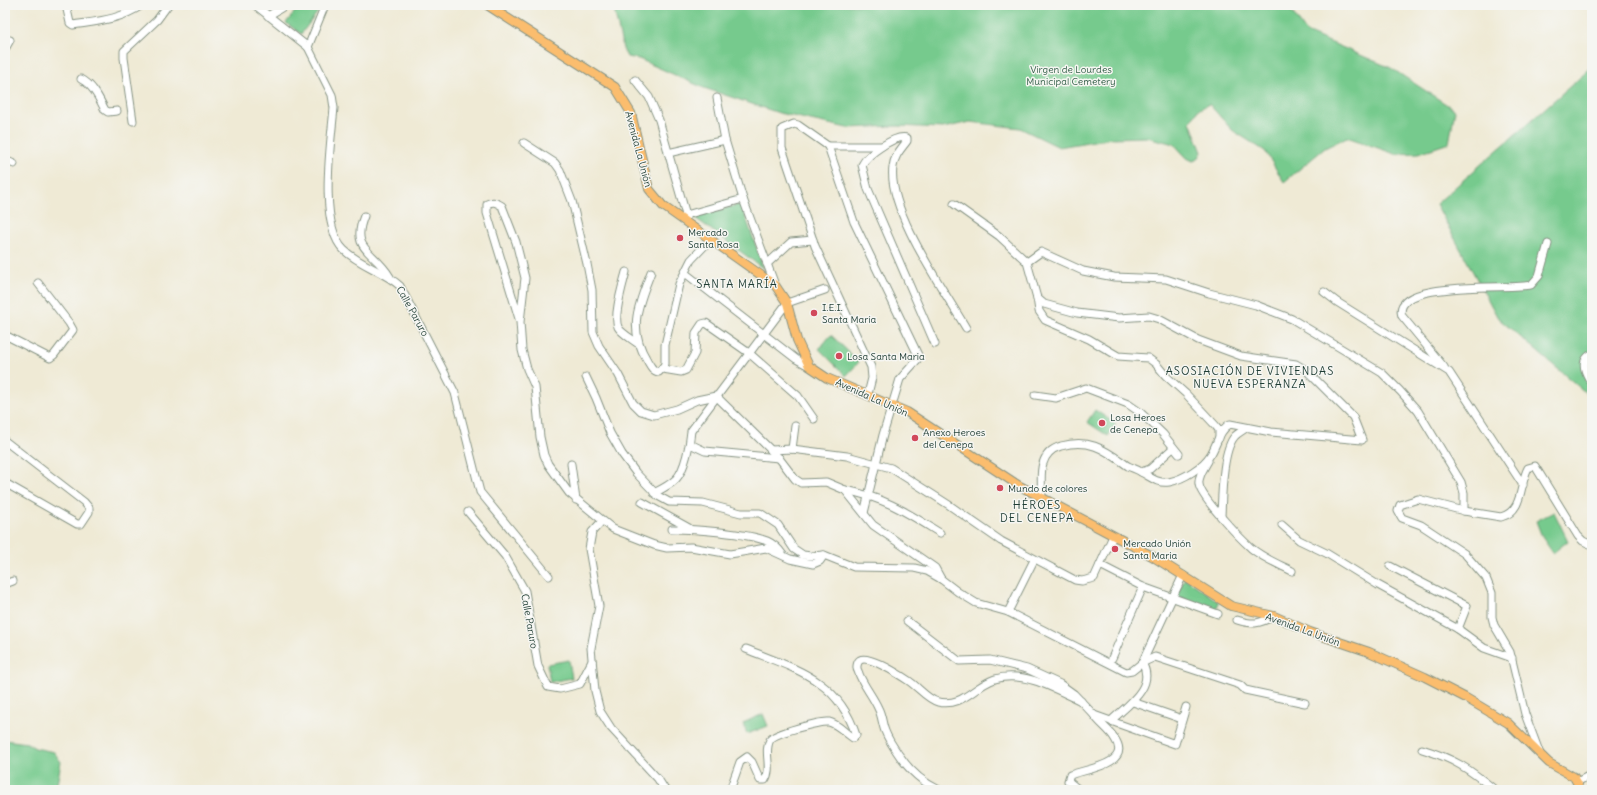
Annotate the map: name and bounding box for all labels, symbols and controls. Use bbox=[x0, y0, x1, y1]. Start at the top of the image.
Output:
park label: Virgen de Lourdes Municipal Cemetery bbox=[1026, 63, 1116, 88]
street label: Avenida La Unión bbox=[622, 110, 655, 189]
place label: Mercado Santa Rosa bbox=[688, 226, 739, 251]
marker: Mercado Santa Rosa bbox=[675, 233, 685, 243]
district label: SANTA MARÍA bbox=[696, 276, 778, 291]
street label: Calle Paruro bbox=[393, 284, 432, 339]
place label: I.E.I. Santa María bbox=[822, 301, 877, 326]
marker: I.E.I. Santa María bbox=[809, 308, 819, 318]
place label: Losa Santa Maria bbox=[847, 350, 925, 363]
marker: Losa Santa Maria bbox=[834, 351, 844, 361]
district label: ASOSIACIÓN DE VIVIENDAS NUEVA ESPERANZA bbox=[1166, 363, 1334, 391]
street label: Avenida La Unión bbox=[833, 376, 910, 419]
place label: Losa Heroes de Cenepa bbox=[1110, 411, 1166, 436]
marker: Losa Heroes de Cenepa bbox=[1097, 418, 1107, 428]
place label: Anexo Heroes del Cenepa bbox=[923, 426, 986, 451]
marker: Anexo Heroes del Cenepa bbox=[910, 433, 920, 443]
place label: Mundo de colores bbox=[1008, 482, 1088, 495]
marker: Mundo de colores bbox=[995, 483, 1005, 493]
district label: HÉROES DEL CENEPA bbox=[1000, 497, 1074, 525]
place label: Mercado Unión Santa Maria bbox=[1123, 537, 1191, 562]
marker: Mercado Unión Santa Maria bbox=[1110, 544, 1120, 554]
street label: Calle Paruro bbox=[518, 593, 541, 650]
street label: Avenida La Unión bbox=[1264, 610, 1342, 649]

